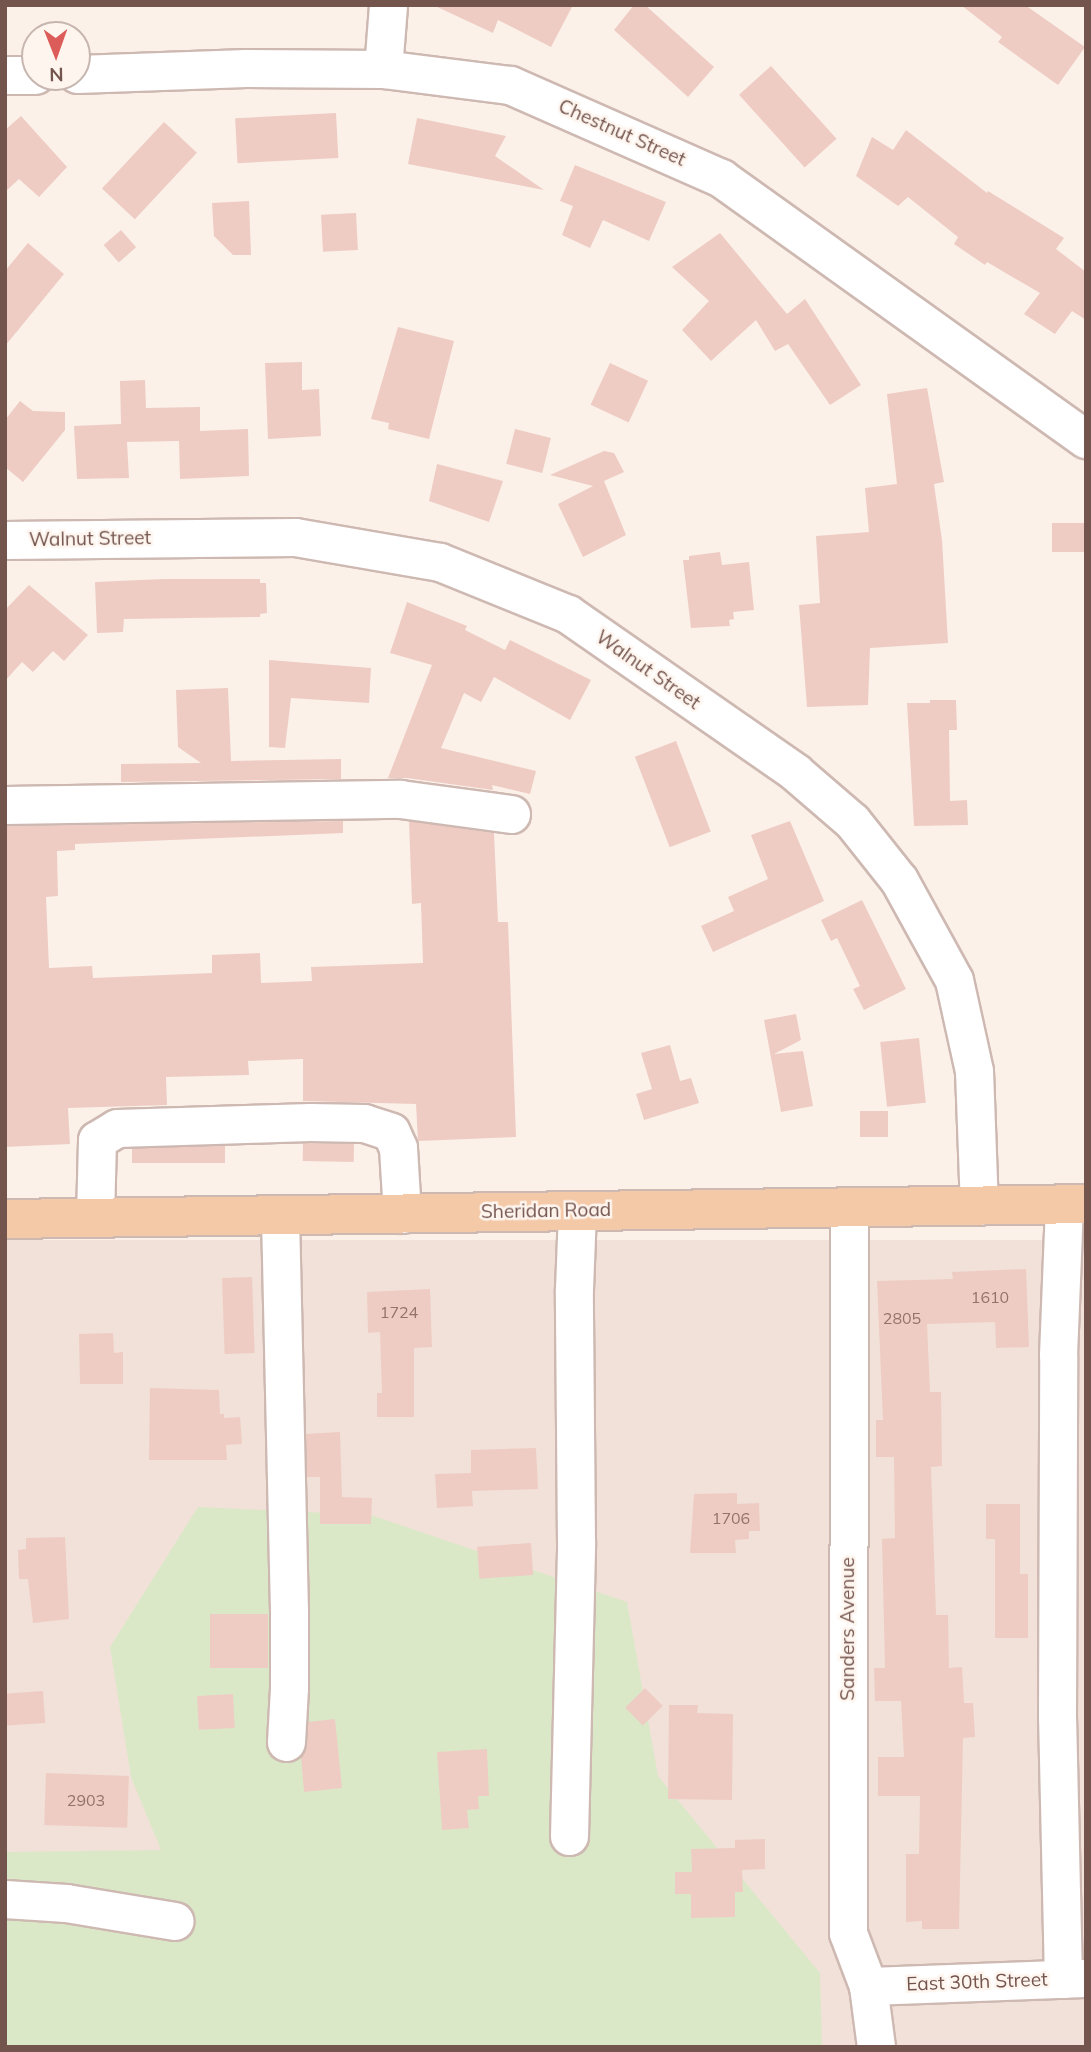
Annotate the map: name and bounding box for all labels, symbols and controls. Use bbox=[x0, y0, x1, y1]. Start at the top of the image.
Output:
north arrow bbox=[21, 21, 91, 91]
text: N bbox=[49, 63, 64, 87]
street label: Chestnut Street bbox=[555, 95, 689, 171]
street label: Walnut Street bbox=[29, 527, 151, 551]
street label: Walnut Street bbox=[591, 626, 705, 714]
street label: Sheridan Road bbox=[481, 1198, 611, 1224]
house number: 1610 bbox=[971, 1287, 1009, 1307]
house number: 1724 bbox=[380, 1302, 418, 1322]
house number: 2805 bbox=[883, 1308, 921, 1328]
house number: 1706 bbox=[712, 1508, 750, 1528]
street label: Sanders Avenue bbox=[837, 1557, 859, 1701]
house number: 2903 bbox=[67, 1790, 105, 1810]
street label: East 30th Street bbox=[906, 1968, 1048, 1996]

